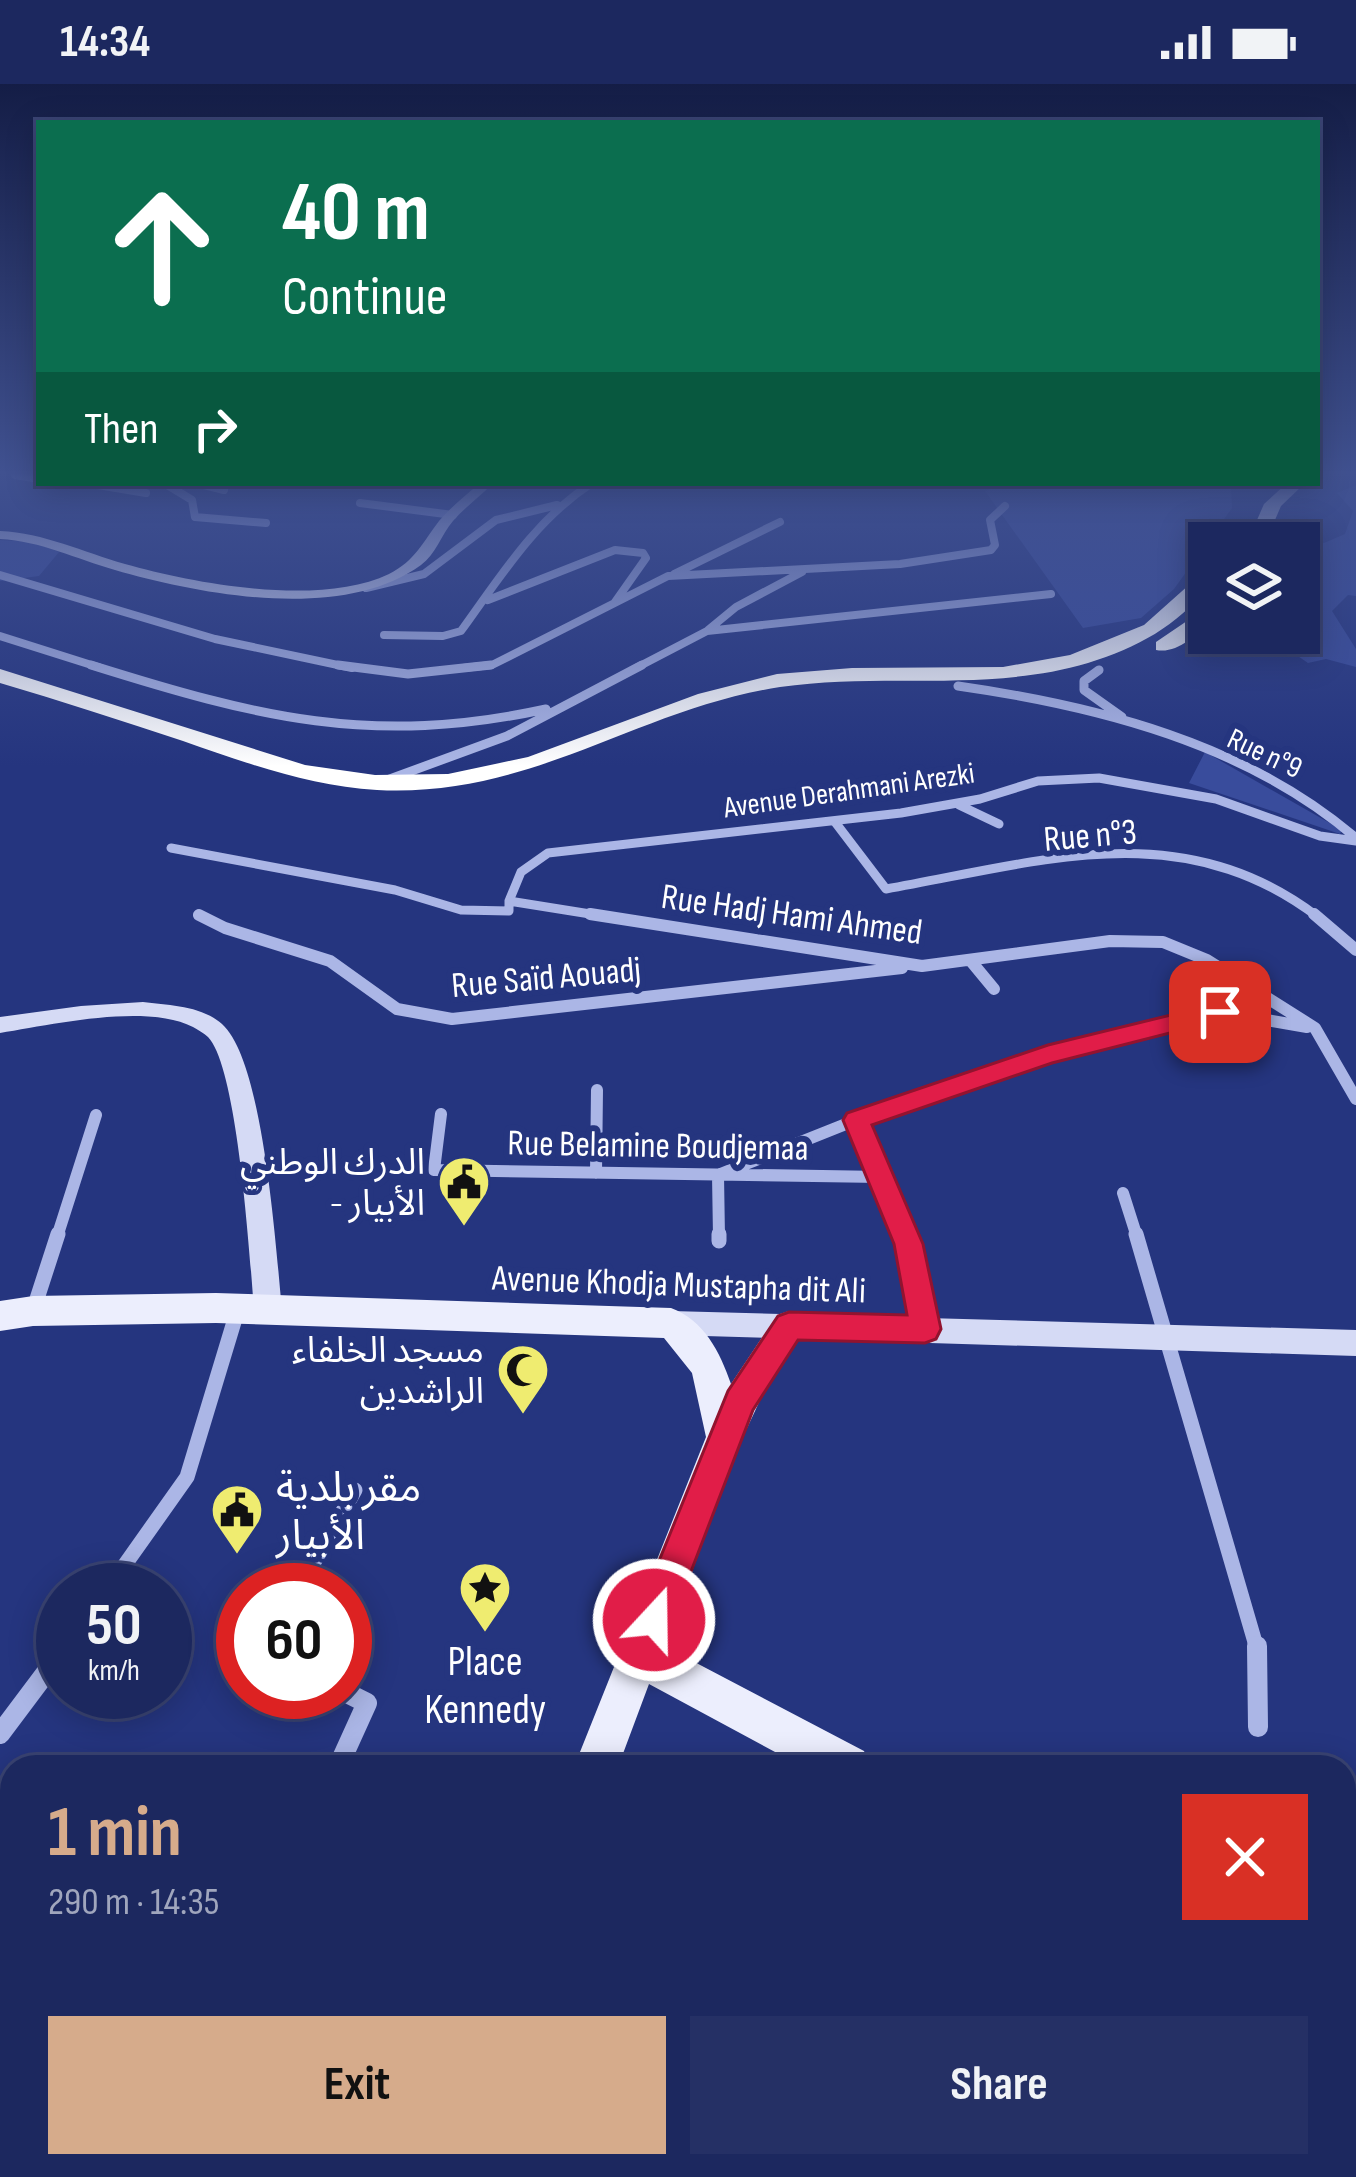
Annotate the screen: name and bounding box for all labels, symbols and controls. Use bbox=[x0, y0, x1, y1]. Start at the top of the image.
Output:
text: 14:34 bbox=[60, 15, 150, 70]
text: 40 m bbox=[282, 163, 430, 264]
icon: ahead bbox=[84, 168, 240, 324]
text: Continue bbox=[282, 265, 448, 330]
icon: right bbox=[182, 396, 248, 462]
text: Then bbox=[84, 402, 158, 457]
map controls bbox=[1188, 522, 1320, 654]
button: layers bbox=[1188, 522, 1320, 654]
street label: Rue n°9 bbox=[1221, 721, 1308, 787]
street label: Avenue Derahmani Arezki bbox=[720, 756, 977, 827]
street label: Rue n°3 bbox=[1042, 811, 1138, 862]
street label: Rue Hadj Hami Ahmed bbox=[659, 876, 925, 955]
street label: Rue Saïd Aouadj bbox=[450, 949, 643, 1008]
pin bbox=[1169, 961, 1271, 1063]
icon: arrive bbox=[1187, 979, 1253, 1045]
street label: Rue Belamine Boudjemaa bbox=[507, 1122, 809, 1171]
place label: الدرك الوطني - الأبيار bbox=[240, 1142, 425, 1226]
public building icon: الدرك الوطني - الأبيار bbox=[436, 1154, 492, 1228]
street label: Avenue Khodja Mustapha dit Ali bbox=[490, 1257, 866, 1314]
place label: مسجد الخلفاء الراشدين bbox=[292, 1330, 484, 1414]
mosque icon: مسجد الخلفاء الراشدين bbox=[495, 1342, 551, 1416]
place label: مقر بلدية الأبيار bbox=[274, 1463, 421, 1562]
public building icon: مقر بلدية الأبيار bbox=[209, 1482, 265, 1556]
position arrow bbox=[591, 1557, 717, 1683]
place icon: Place Kennedy bbox=[457, 1560, 513, 1634]
speed limit sign: 60 bbox=[216, 1563, 372, 1719]
text: 50 bbox=[87, 1590, 141, 1662]
place label: Place Kennedy bbox=[424, 1637, 546, 1736]
text: km/h bbox=[88, 1653, 140, 1689]
text: 1 min bbox=[48, 1790, 182, 1877]
button: close bbox=[1182, 1794, 1308, 1920]
text: 290 m · 14:35 bbox=[48, 1879, 219, 1926]
button: Exit bbox=[48, 2016, 666, 2154]
button: Share bbox=[690, 2016, 1308, 2154]

